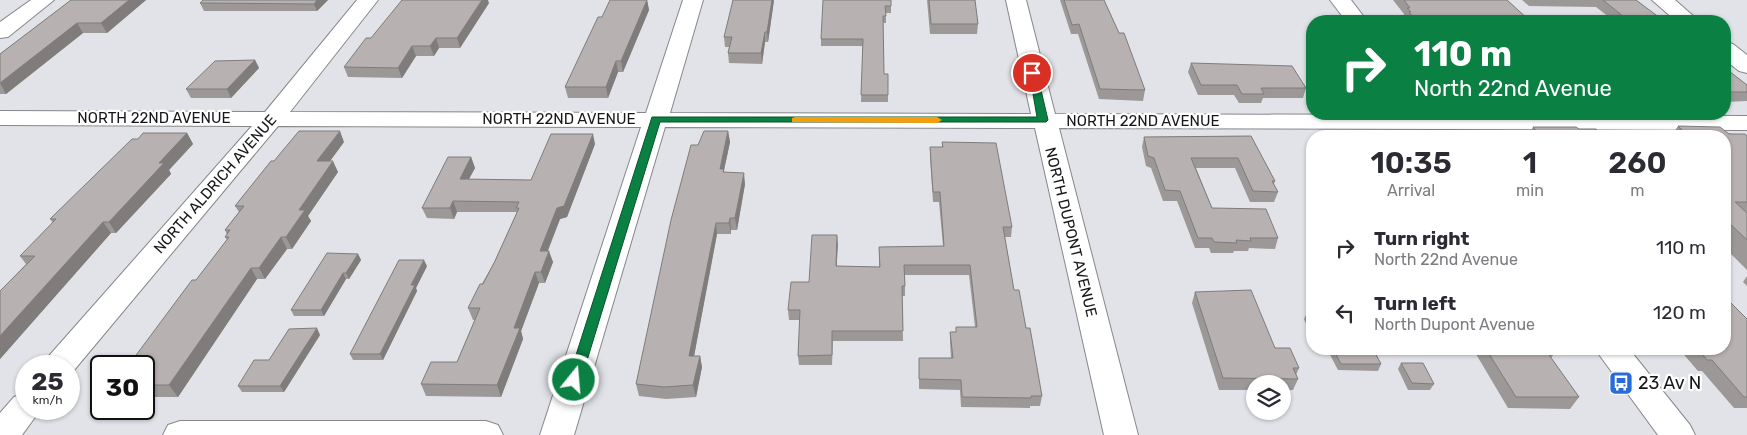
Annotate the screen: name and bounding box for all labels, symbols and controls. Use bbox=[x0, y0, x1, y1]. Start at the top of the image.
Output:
text: 110 m bbox=[1414, 33, 1512, 75]
icon: right bbox=[1331, 35, 1396, 100]
pin bbox=[1011, 52, 1053, 94]
icon: arrive bbox=[1018, 59, 1046, 87]
text: North 22nd Avenue bbox=[1414, 75, 1612, 102]
street label: NORTH 22ND AVENUE bbox=[77, 109, 231, 127]
street label: NORTH 22ND AVENUE bbox=[482, 110, 636, 128]
street label: NORTH ALDRICH AVENUE bbox=[150, 111, 280, 257]
street label: NORTH 22ND AVENUE bbox=[1066, 112, 1220, 130]
street label: NORTH DUPONT AVENUE bbox=[1041, 145, 1101, 319]
text: 10:35 bbox=[1370, 145, 1452, 181]
text: 1 bbox=[1523, 145, 1537, 181]
text: 260 bbox=[1608, 145, 1667, 181]
text: Arrival bbox=[1387, 181, 1435, 200]
text: min bbox=[1516, 181, 1544, 200]
text: m bbox=[1630, 181, 1645, 200]
text: Turn right bbox=[1374, 227, 1469, 250]
icon: right bbox=[1331, 234, 1359, 262]
text: 110 m bbox=[1656, 236, 1706, 259]
text: North 22nd Avenue bbox=[1374, 250, 1518, 269]
text: Turn left bbox=[1374, 292, 1456, 315]
icon: left bbox=[1331, 299, 1359, 327]
text: 120 m bbox=[1653, 301, 1706, 324]
text: North Dupont Avenue bbox=[1374, 315, 1535, 334]
position arrow bbox=[547, 353, 599, 405]
speed limit sign: 30 bbox=[90, 355, 155, 420]
text: 25 bbox=[31, 367, 64, 396]
bus stop icon: 23 Av N bbox=[1608, 370, 1634, 396]
place label: 23 Av N bbox=[1638, 372, 1701, 394]
map controls bbox=[1246, 375, 1291, 420]
button: layers bbox=[1246, 375, 1291, 420]
text: km/h bbox=[33, 393, 62, 407]

